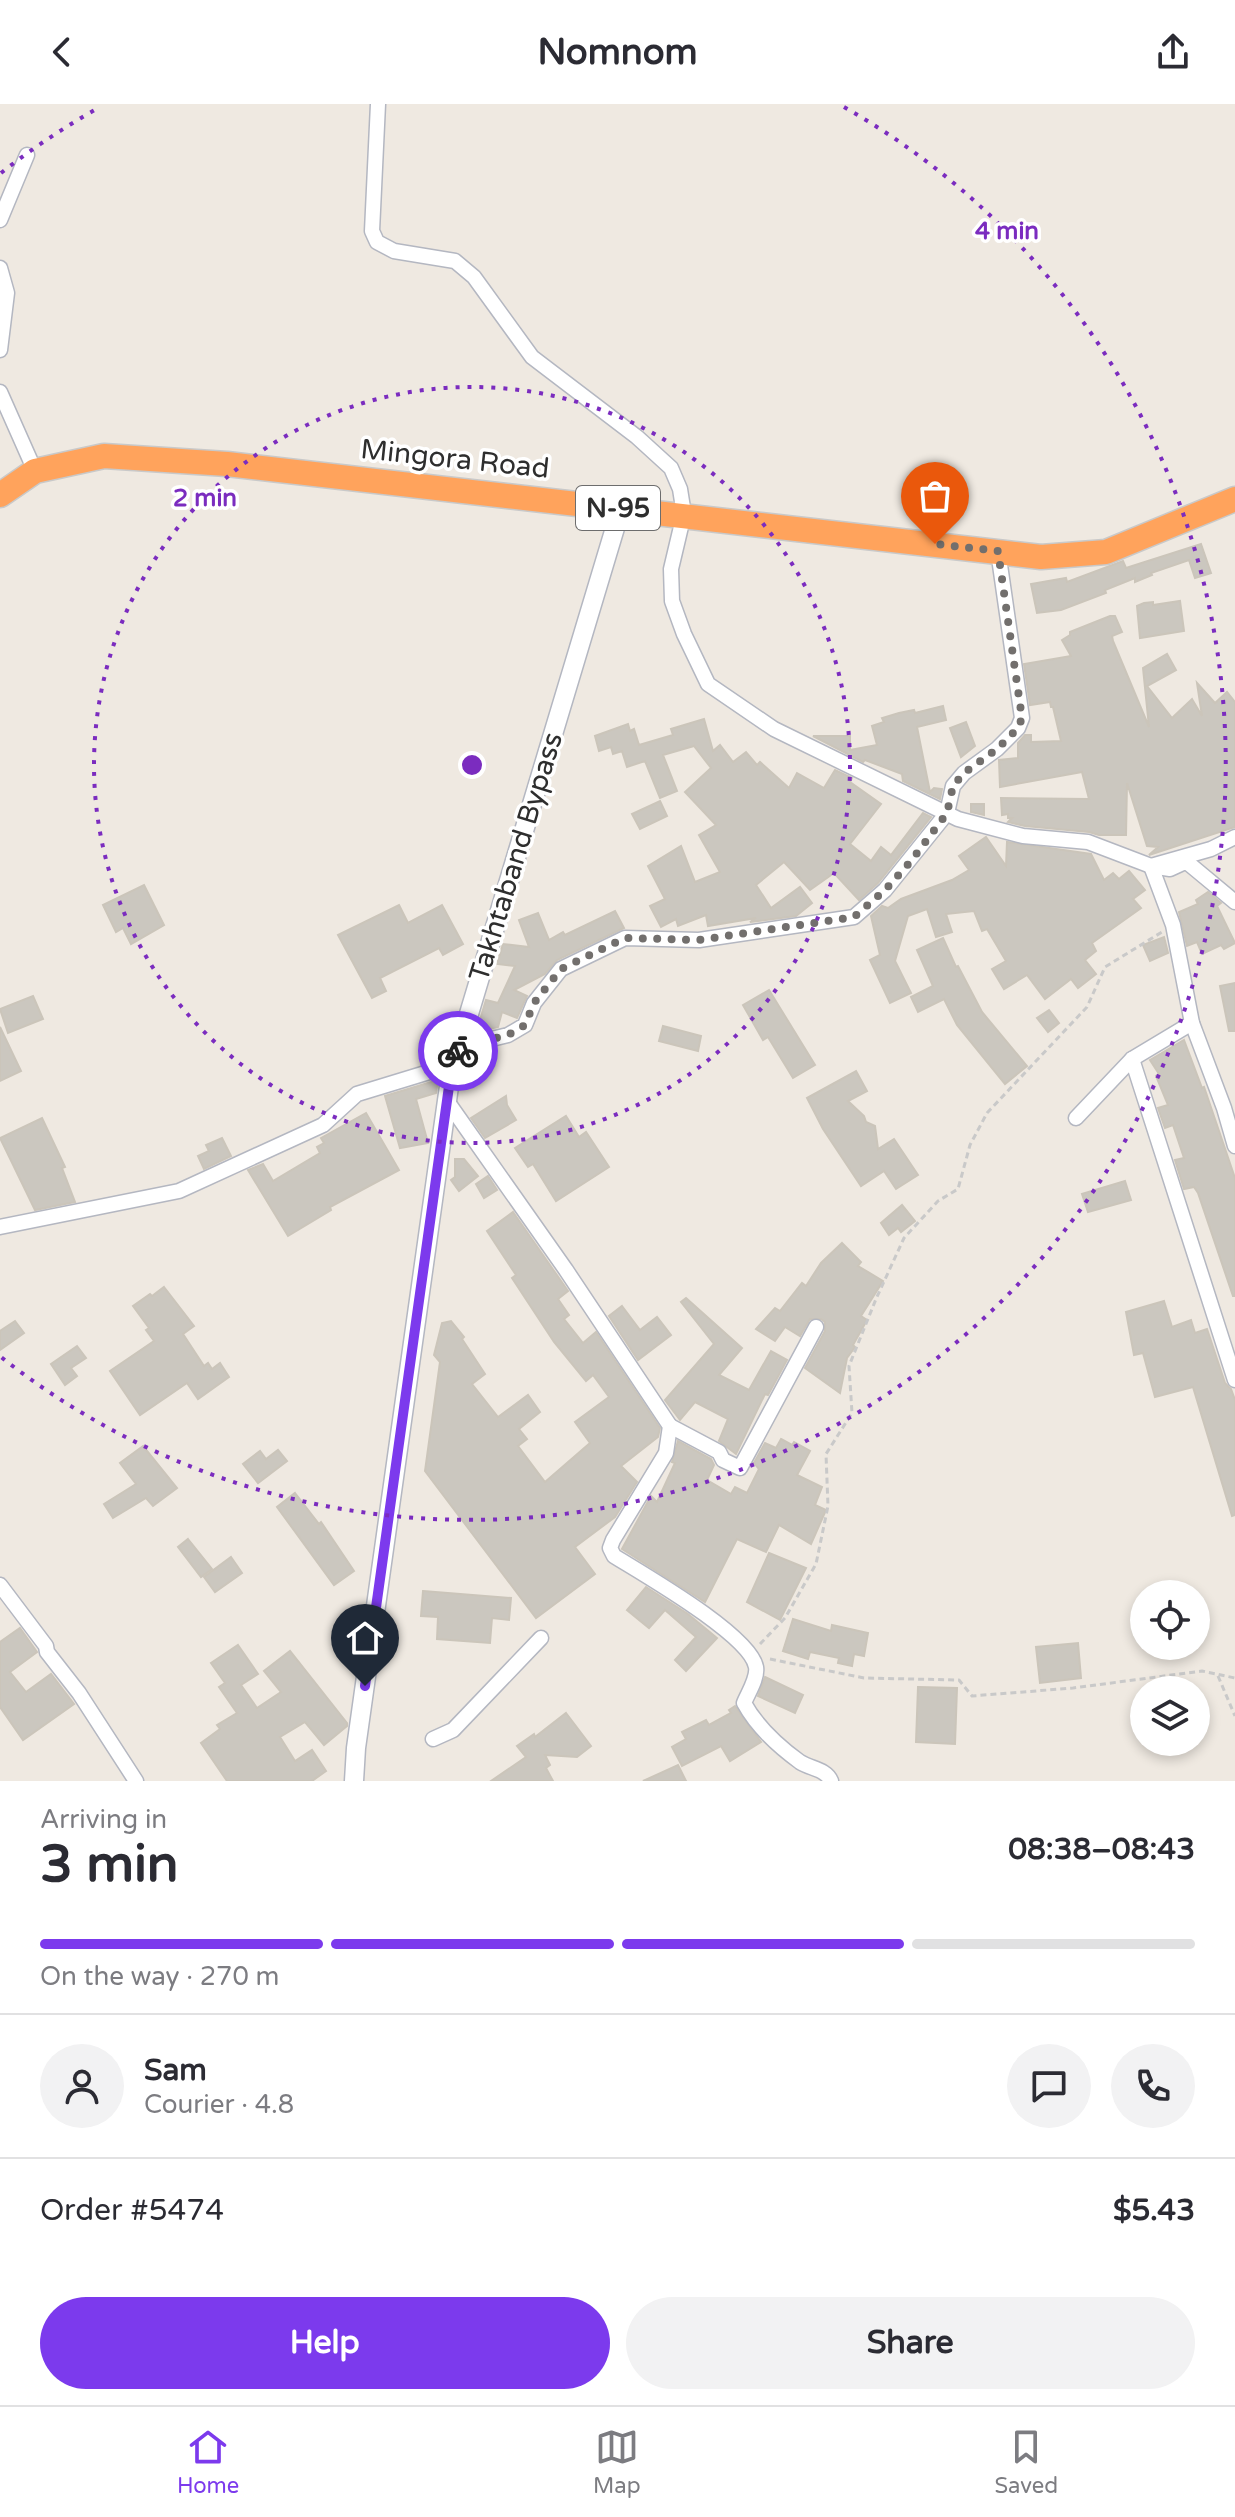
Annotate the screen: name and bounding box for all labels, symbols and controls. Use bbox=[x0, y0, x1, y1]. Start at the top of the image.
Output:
icon: back bbox=[40, 30, 84, 74]
icon: share bbox=[1151, 30, 1195, 74]
text: Nomnom bbox=[537, 31, 698, 74]
text: 4 min bbox=[975, 217, 1039, 246]
street label: Mingora Road bbox=[359, 432, 551, 486]
pin bbox=[901, 462, 969, 544]
icon: bag bbox=[913, 474, 957, 518]
text: 2 min bbox=[173, 484, 237, 513]
road number: N-95 bbox=[576, 486, 660, 530]
street label: Takhtaband Bypass bbox=[462, 728, 570, 986]
centre of rings bbox=[458, 751, 486, 779]
courier bbox=[418, 1011, 498, 1091]
icon: bike bbox=[436, 1029, 480, 1073]
map controls bbox=[1130, 1580, 1210, 1756]
button: locate bbox=[1130, 1580, 1210, 1660]
pin bbox=[331, 1604, 399, 1686]
icon: home bbox=[343, 1616, 387, 1660]
button: layers bbox=[1130, 1676, 1210, 1756]
text: Arriving in bbox=[40, 1804, 167, 1835]
text: 08:38–08:43 bbox=[1008, 1831, 1195, 1868]
text: 3 min bbox=[40, 1833, 179, 1896]
text: On the way · 270 m bbox=[40, 1961, 279, 1992]
button: person bbox=[40, 2044, 124, 2128]
button: chat bbox=[1007, 2044, 1091, 2128]
button: phone bbox=[1111, 2044, 1195, 2128]
text: Sam bbox=[144, 2052, 207, 2089]
text: Courier · 4.8 bbox=[144, 2089, 294, 2120]
text: Order #5474 bbox=[40, 2192, 224, 2229]
text: $5.43 bbox=[1113, 2192, 1195, 2229]
button: Help bbox=[40, 2297, 610, 2389]
button: Share bbox=[626, 2297, 1195, 2389]
tab: Home bbox=[177, 2425, 239, 2499]
tab: Map bbox=[593, 2425, 641, 2499]
tab: Saved bbox=[994, 2425, 1058, 2499]

